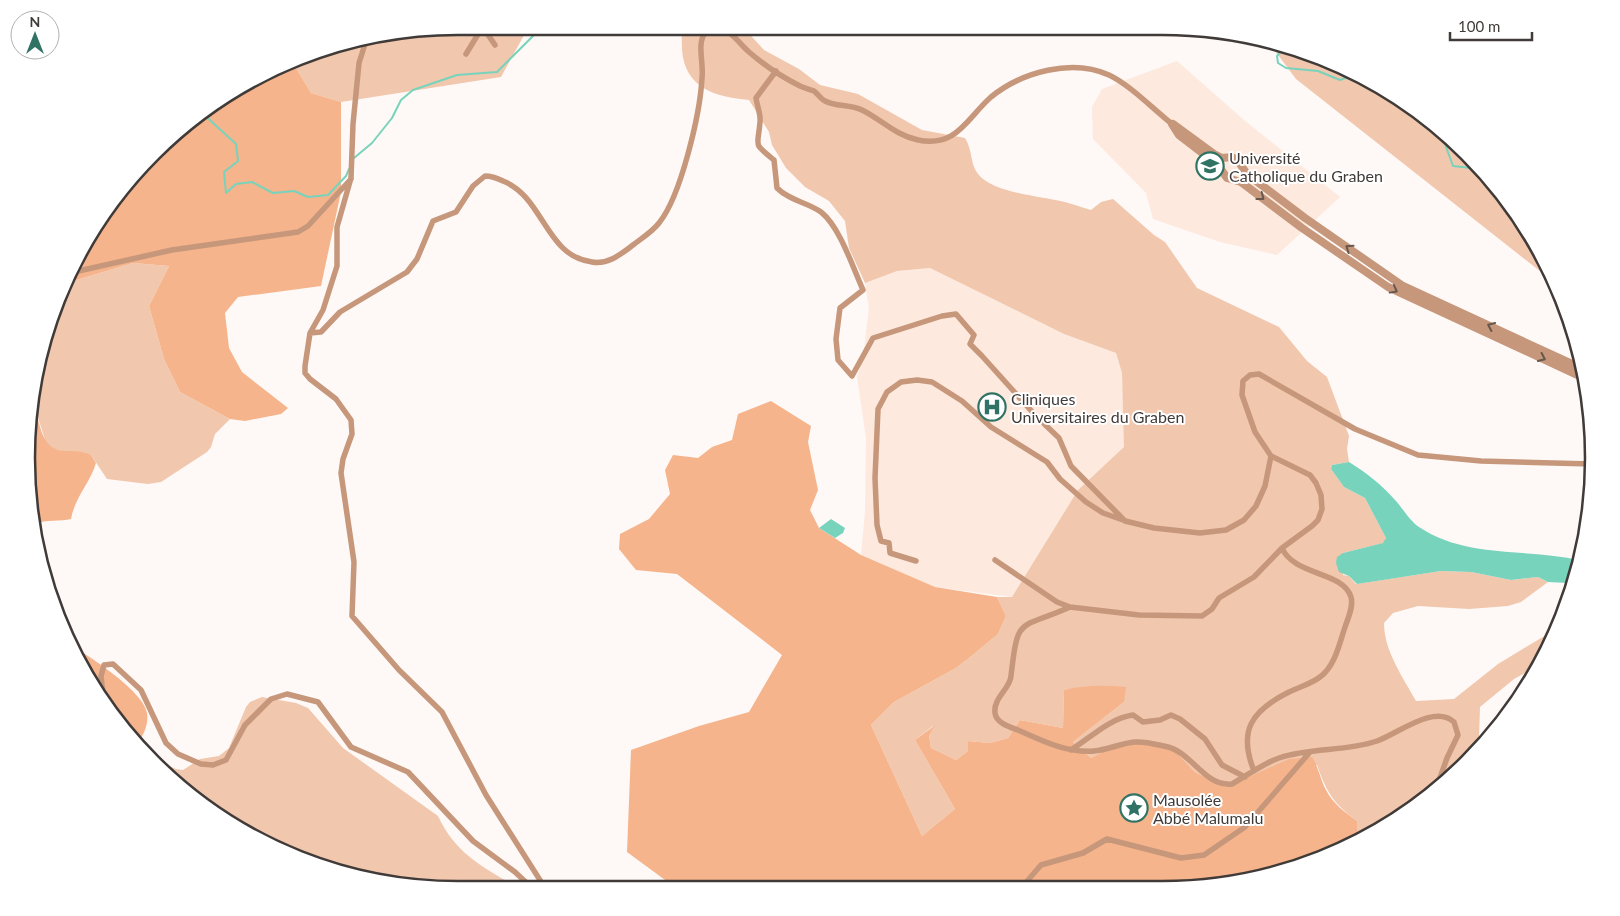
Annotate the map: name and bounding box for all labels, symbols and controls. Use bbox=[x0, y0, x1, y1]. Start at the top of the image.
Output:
north arrow bbox=[10, 10, 60, 60]
scale bar bbox=[1450, 10, 1532, 42]
text: N bbox=[30, 13, 40, 30]
text: 100 m bbox=[1458, 17, 1500, 35]
place label: Université Catholique du Graben bbox=[1229, 148, 1383, 185]
school or university icon: Université Catholique du Graben bbox=[1195, 151, 1225, 181]
one-way arrow bbox=[1255, 191, 1265, 200]
one-way arrow bbox=[1345, 245, 1355, 254]
one-way arrow bbox=[1389, 284, 1398, 294]
one-way arrow bbox=[1487, 322, 1496, 332]
one-way arrow bbox=[1537, 352, 1546, 362]
place label: Cliniques Universitaires du Graben bbox=[1011, 389, 1184, 426]
hospital icon: Cliniques Universitaires du Graben bbox=[977, 392, 1007, 422]
place label: Mausolée Abbé Malumalu bbox=[1153, 790, 1263, 827]
place icon: Mausolée Abbé Malumalu bbox=[1119, 793, 1149, 823]

